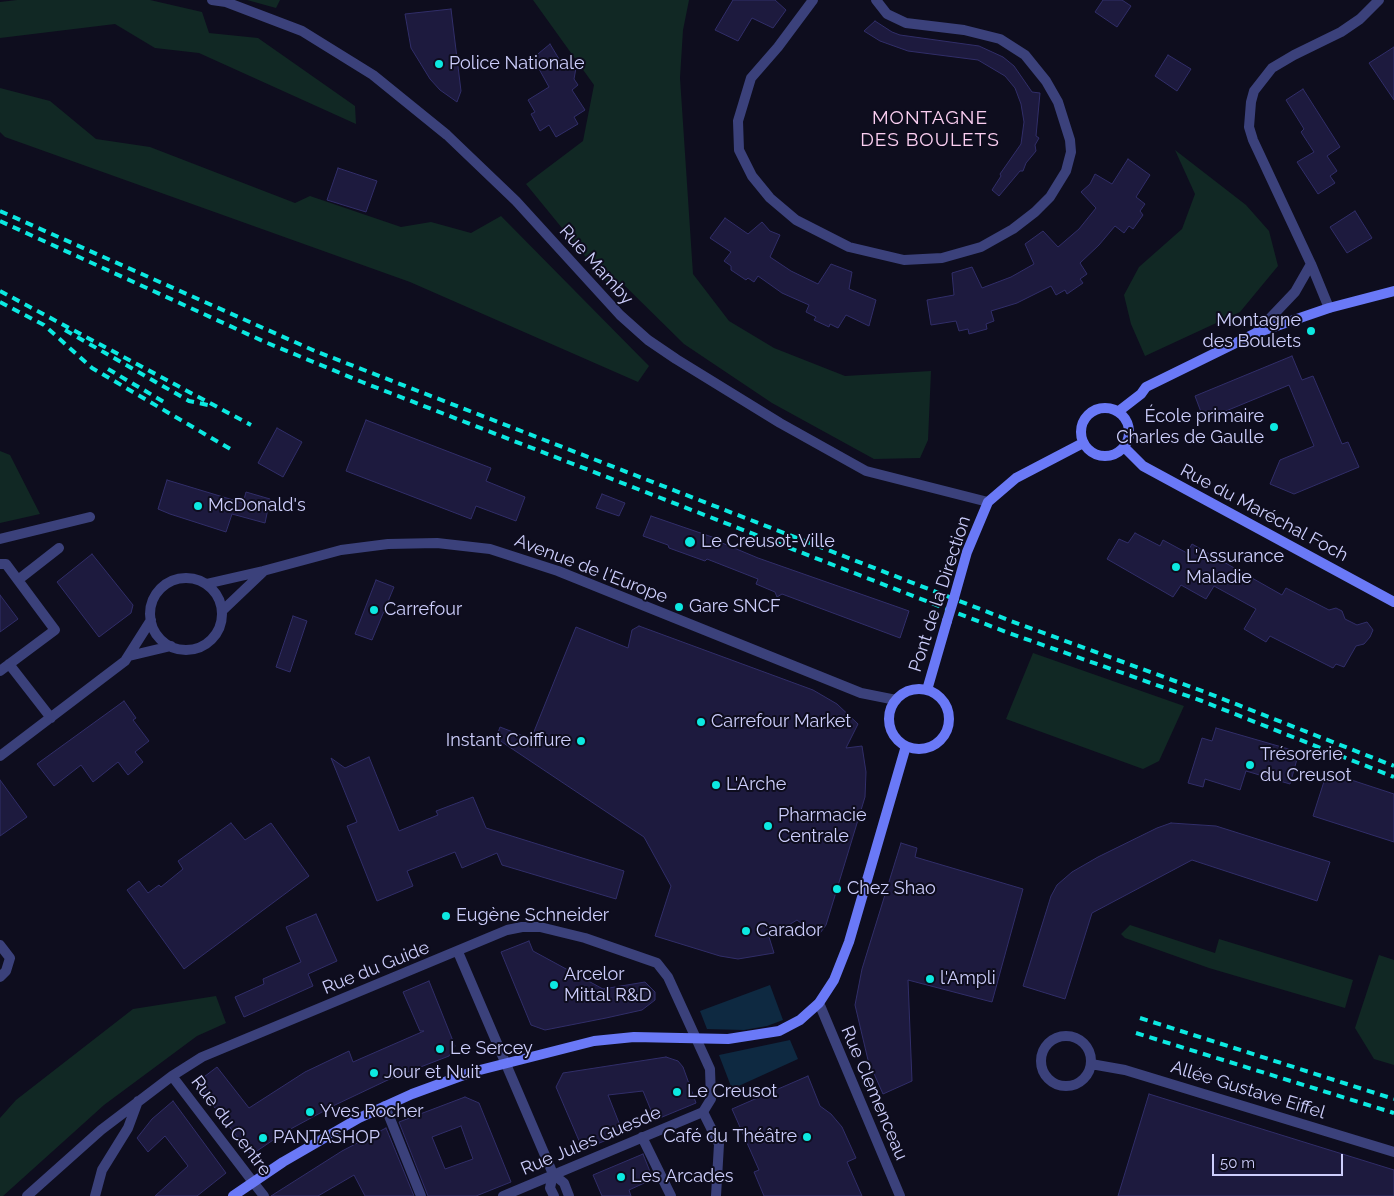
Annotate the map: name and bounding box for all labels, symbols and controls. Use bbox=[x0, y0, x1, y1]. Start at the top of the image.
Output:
place label: Police Nationale bbox=[449, 53, 584, 75]
marker: Police Nationale bbox=[433, 58, 445, 70]
district label: MONTAGNE DES BOULETS bbox=[859, 107, 1001, 151]
street label: Rue Mamby bbox=[555, 221, 637, 309]
place label: Montagne des Boulets bbox=[1202, 310, 1301, 352]
marker: Montagne des Boulets bbox=[1305, 325, 1317, 337]
place label: École primaire Charles de Gaulle bbox=[1116, 406, 1264, 448]
marker: École primaire Charles de Gaulle bbox=[1268, 421, 1280, 433]
street label: Rue du Maréchal Foch bbox=[1176, 460, 1352, 566]
place label: McDonald's bbox=[208, 495, 306, 517]
marker: McDonald's bbox=[192, 500, 204, 512]
street label: Pont de la Direction bbox=[905, 513, 975, 675]
street label: Avenue de l'Europe bbox=[511, 530, 671, 608]
place label: Le Creusot-Ville bbox=[701, 531, 835, 553]
marker: Le Creusot-Ville bbox=[683, 535, 697, 549]
place label: L'Assurance Maladie bbox=[1186, 546, 1284, 588]
marker: L'Assurance Maladie bbox=[1170, 561, 1182, 573]
place label: Gare SNCF bbox=[689, 596, 781, 618]
place label: Carrefour bbox=[384, 599, 462, 621]
marker: Gare SNCF bbox=[673, 601, 685, 613]
marker: Carrefour bbox=[368, 604, 380, 616]
place label: Carrefour Market bbox=[711, 711, 851, 733]
marker: Carrefour Market bbox=[695, 716, 707, 728]
place label: Instant Coiffure bbox=[446, 730, 571, 752]
marker: Instant Coiffure bbox=[575, 735, 587, 747]
place label: Trésorerie du Creusot bbox=[1260, 744, 1351, 786]
marker: Trésorerie du Creusot bbox=[1244, 759, 1256, 771]
place label: L'Arche bbox=[726, 774, 786, 796]
marker: L'Arche bbox=[710, 779, 722, 791]
place label: Pharmacie Centrale bbox=[778, 805, 867, 848]
marker: Pharmacie Centrale bbox=[762, 820, 774, 832]
place label: Chez Shao bbox=[847, 878, 936, 900]
marker: Chez Shao bbox=[831, 883, 843, 895]
place label: Eugène Schneider bbox=[456, 905, 609, 927]
marker: Eugène Schneider bbox=[440, 910, 452, 922]
place label: Carador bbox=[756, 920, 822, 942]
marker: Carador bbox=[740, 925, 752, 937]
street label: Rue du Guide bbox=[319, 937, 433, 999]
place label: Arcelor Mittal R&D bbox=[564, 964, 652, 1006]
place label: l'Ampli bbox=[940, 968, 996, 990]
marker: l'Ampli bbox=[924, 973, 936, 985]
marker: Arcelor Mittal R&D bbox=[548, 979, 560, 991]
street label: Rue Clemenceau bbox=[836, 1023, 912, 1163]
place label: Le Sercey bbox=[450, 1038, 533, 1060]
marker: Le Sercey bbox=[434, 1043, 446, 1055]
street label: Allée Gustave Eiffel bbox=[1168, 1056, 1328, 1124]
place label: Jour et Nuit bbox=[384, 1062, 480, 1084]
marker: Jour et Nuit bbox=[368, 1067, 380, 1079]
street label: Rue du Centre bbox=[186, 1072, 276, 1180]
place label: Le Creusot bbox=[687, 1081, 777, 1103]
marker: Le Creusot bbox=[671, 1086, 683, 1098]
place label: Yves Rocher bbox=[320, 1101, 424, 1123]
street label: Rue Jules Guesde bbox=[518, 1102, 664, 1180]
marker: Yves Rocher bbox=[304, 1106, 316, 1118]
place label: Café du Théâtre bbox=[663, 1126, 797, 1148]
place label: PANTASHOP bbox=[273, 1127, 380, 1149]
marker: Café du Théâtre bbox=[801, 1131, 813, 1143]
marker: PANTASHOP bbox=[257, 1132, 269, 1144]
scale bar bbox=[1214, 1144, 1345, 1176]
text: 50 m bbox=[1220, 1154, 1255, 1172]
place label: Les Arcades bbox=[631, 1166, 733, 1188]
marker: Les Arcades bbox=[615, 1171, 627, 1183]

